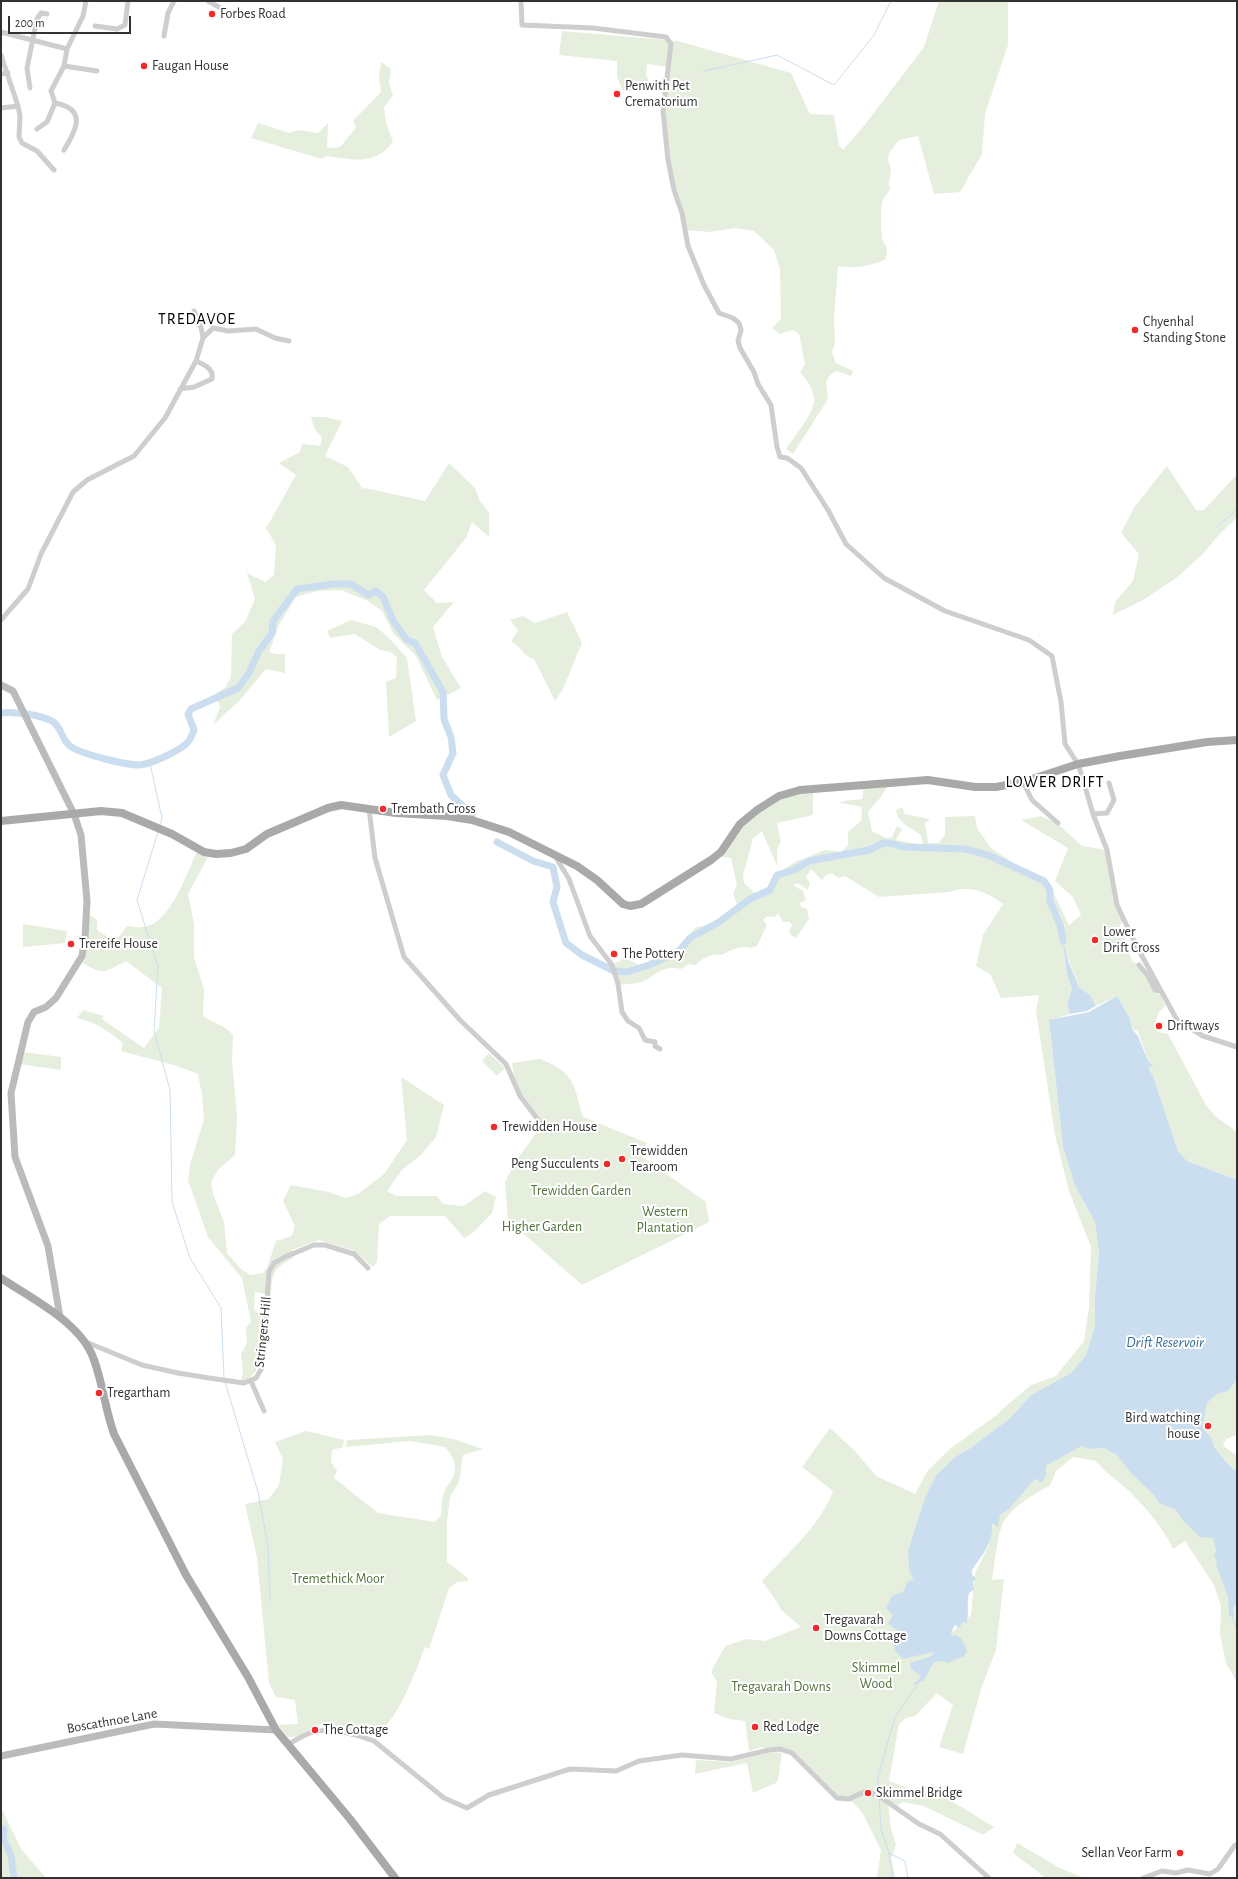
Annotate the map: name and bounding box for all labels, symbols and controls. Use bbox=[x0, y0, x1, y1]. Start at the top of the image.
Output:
place label: Forbes Road bbox=[220, 6, 286, 22]
scale bar bbox=[10, 8, 133, 34]
marker: Forbes Road bbox=[207, 9, 217, 19]
text: 200 m bbox=[15, 17, 45, 29]
place label: Faugan House bbox=[152, 58, 229, 74]
marker: Faugan House bbox=[139, 61, 149, 71]
place label: Penwith Pet Crematorium bbox=[625, 78, 698, 110]
marker: Penwith Pet Crematorium bbox=[612, 89, 622, 99]
district label: TREDAVOE bbox=[158, 309, 236, 329]
place label: Chyenhal Standing Stone bbox=[1143, 314, 1226, 346]
marker: Chyenhal Standing Stone bbox=[1130, 325, 1140, 335]
district label: LOWER DRIFT bbox=[1005, 772, 1105, 792]
place label: Trembath Cross bbox=[391, 801, 476, 817]
marker: Trembath Cross bbox=[378, 804, 388, 814]
place label: Lower Drift Cross bbox=[1103, 924, 1160, 956]
marker: Lower Drift Cross bbox=[1090, 935, 1100, 945]
place label: Trereife House bbox=[79, 936, 158, 952]
marker: Trereife House bbox=[66, 939, 76, 949]
place label: The Pottery bbox=[622, 946, 684, 962]
marker: The Pottery bbox=[609, 949, 619, 959]
place label: Driftways bbox=[1167, 1018, 1219, 1034]
marker: Driftways bbox=[1154, 1021, 1164, 1031]
place label: Trewidden House bbox=[502, 1119, 597, 1135]
marker: Trewidden House bbox=[489, 1122, 499, 1132]
place label: Trewidden Tearoom bbox=[630, 1143, 688, 1176]
marker: Trewidden Tearoom bbox=[617, 1154, 627, 1164]
place label: Peng Succulents bbox=[511, 1156, 599, 1172]
marker: Peng Succulents bbox=[602, 1159, 612, 1169]
park label: Trewidden Garden bbox=[531, 1183, 631, 1199]
park label: Western Plantation bbox=[636, 1204, 694, 1236]
park label: Higher Garden bbox=[502, 1219, 582, 1235]
street label: Stringers Hill bbox=[251, 1296, 275, 1368]
water label: Drift Reservoir bbox=[1126, 1333, 1204, 1351]
place label: Tregartham bbox=[107, 1385, 171, 1401]
marker: Tregartham bbox=[94, 1388, 104, 1398]
place label: Bird watching house bbox=[1125, 1410, 1200, 1442]
marker: Bird watching house bbox=[1203, 1421, 1213, 1431]
park label: Tremethick Moor bbox=[292, 1571, 384, 1587]
place label: Tregavarah Downs Cottage bbox=[824, 1612, 906, 1644]
marker: Tregavarah Downs Cottage bbox=[811, 1623, 821, 1633]
park label: Skimmel Wood bbox=[852, 1660, 900, 1692]
park label: Tregavarah Downs bbox=[731, 1679, 831, 1695]
street label: Boscathnoe Lane bbox=[66, 1705, 158, 1737]
place label: Red Lodge bbox=[763, 1719, 819, 1735]
place label: The Cottage bbox=[323, 1722, 388, 1738]
marker: Red Lodge bbox=[750, 1722, 760, 1732]
marker: The Cottage bbox=[310, 1725, 320, 1735]
place label: Skimmel Bridge bbox=[876, 1785, 963, 1801]
marker: Skimmel Bridge bbox=[863, 1788, 873, 1798]
place label: Sellan Veor Farm bbox=[1081, 1845, 1172, 1861]
marker: Sellan Veor Farm bbox=[1175, 1848, 1185, 1858]

